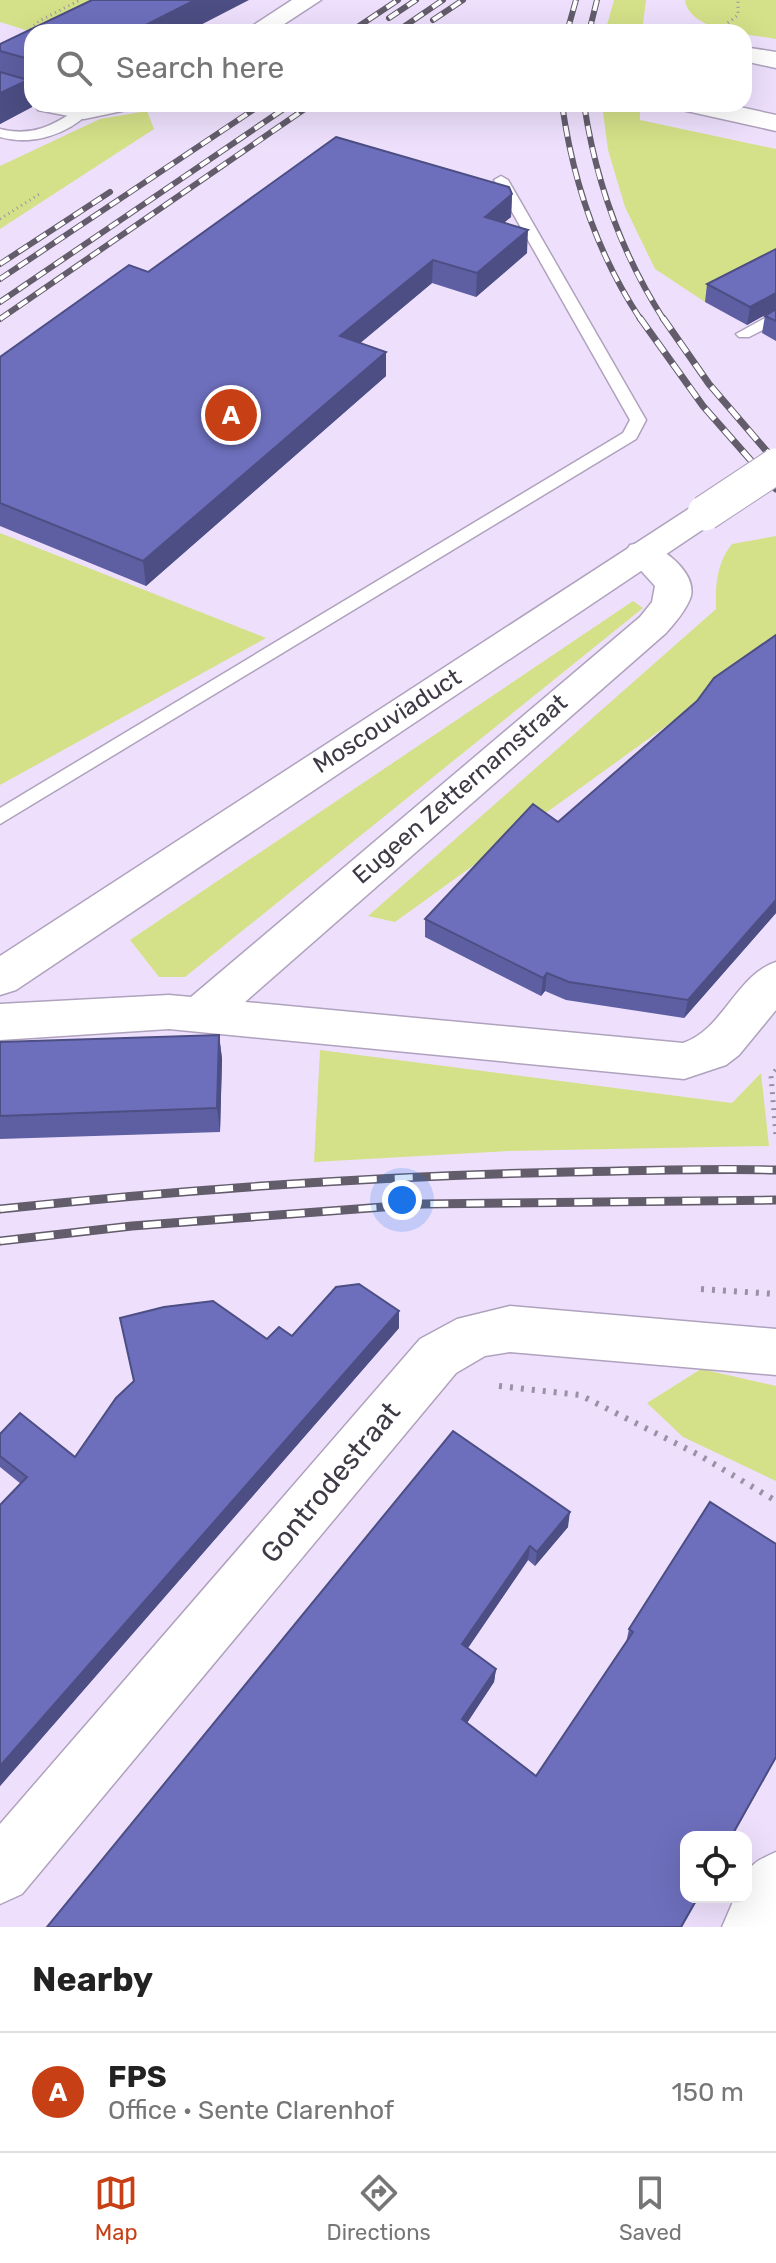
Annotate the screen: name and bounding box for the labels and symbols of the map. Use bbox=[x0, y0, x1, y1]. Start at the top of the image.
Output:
pin: A bbox=[205, 385, 257, 445]
street label: Moscouviaduct bbox=[308, 663, 466, 779]
street label: Eugeen Zetternamstraat bbox=[347, 688, 573, 890]
your location bbox=[382, 1180, 422, 1220]
street label: Gontrodestraat bbox=[254, 1395, 407, 1569]

